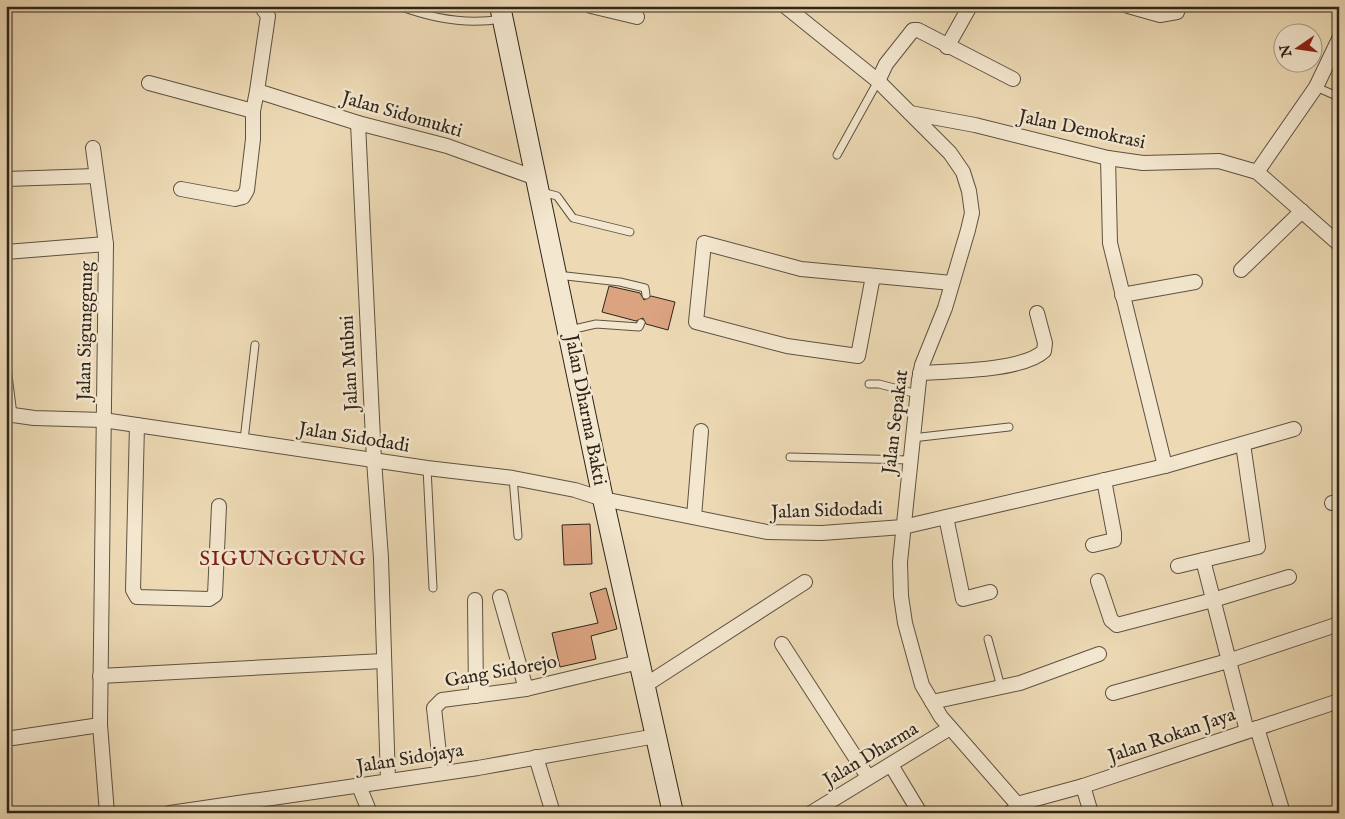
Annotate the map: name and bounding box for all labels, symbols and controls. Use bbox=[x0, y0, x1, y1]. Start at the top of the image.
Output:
north arrow bbox=[1272, 22, 1322, 72]
text: N bbox=[1276, 43, 1297, 60]
street label: Jalan Sidomukti bbox=[337, 86, 465, 144]
street label: Jalan Demokrasi bbox=[1014, 104, 1148, 155]
street label: Jalan Sigunggung bbox=[73, 261, 99, 403]
street label: Jalan Mubni bbox=[336, 314, 365, 414]
street label: Jalan Dharma Bakti bbox=[558, 331, 611, 488]
street label: Jalan Sepakat bbox=[877, 368, 914, 478]
street label: Jalan Sidodadi bbox=[295, 417, 411, 459]
street label: Jalan Sidodadi bbox=[769, 497, 883, 525]
district label: SIGUNGGUNG bbox=[199, 546, 367, 573]
street label: Gang Sidorejo bbox=[443, 650, 559, 694]
street label: Jalan Rokan Jaya bbox=[1103, 703, 1240, 770]
street label: Jalan Dharma bbox=[817, 717, 924, 794]
street label: Jalan Sidojaya bbox=[353, 739, 466, 780]

